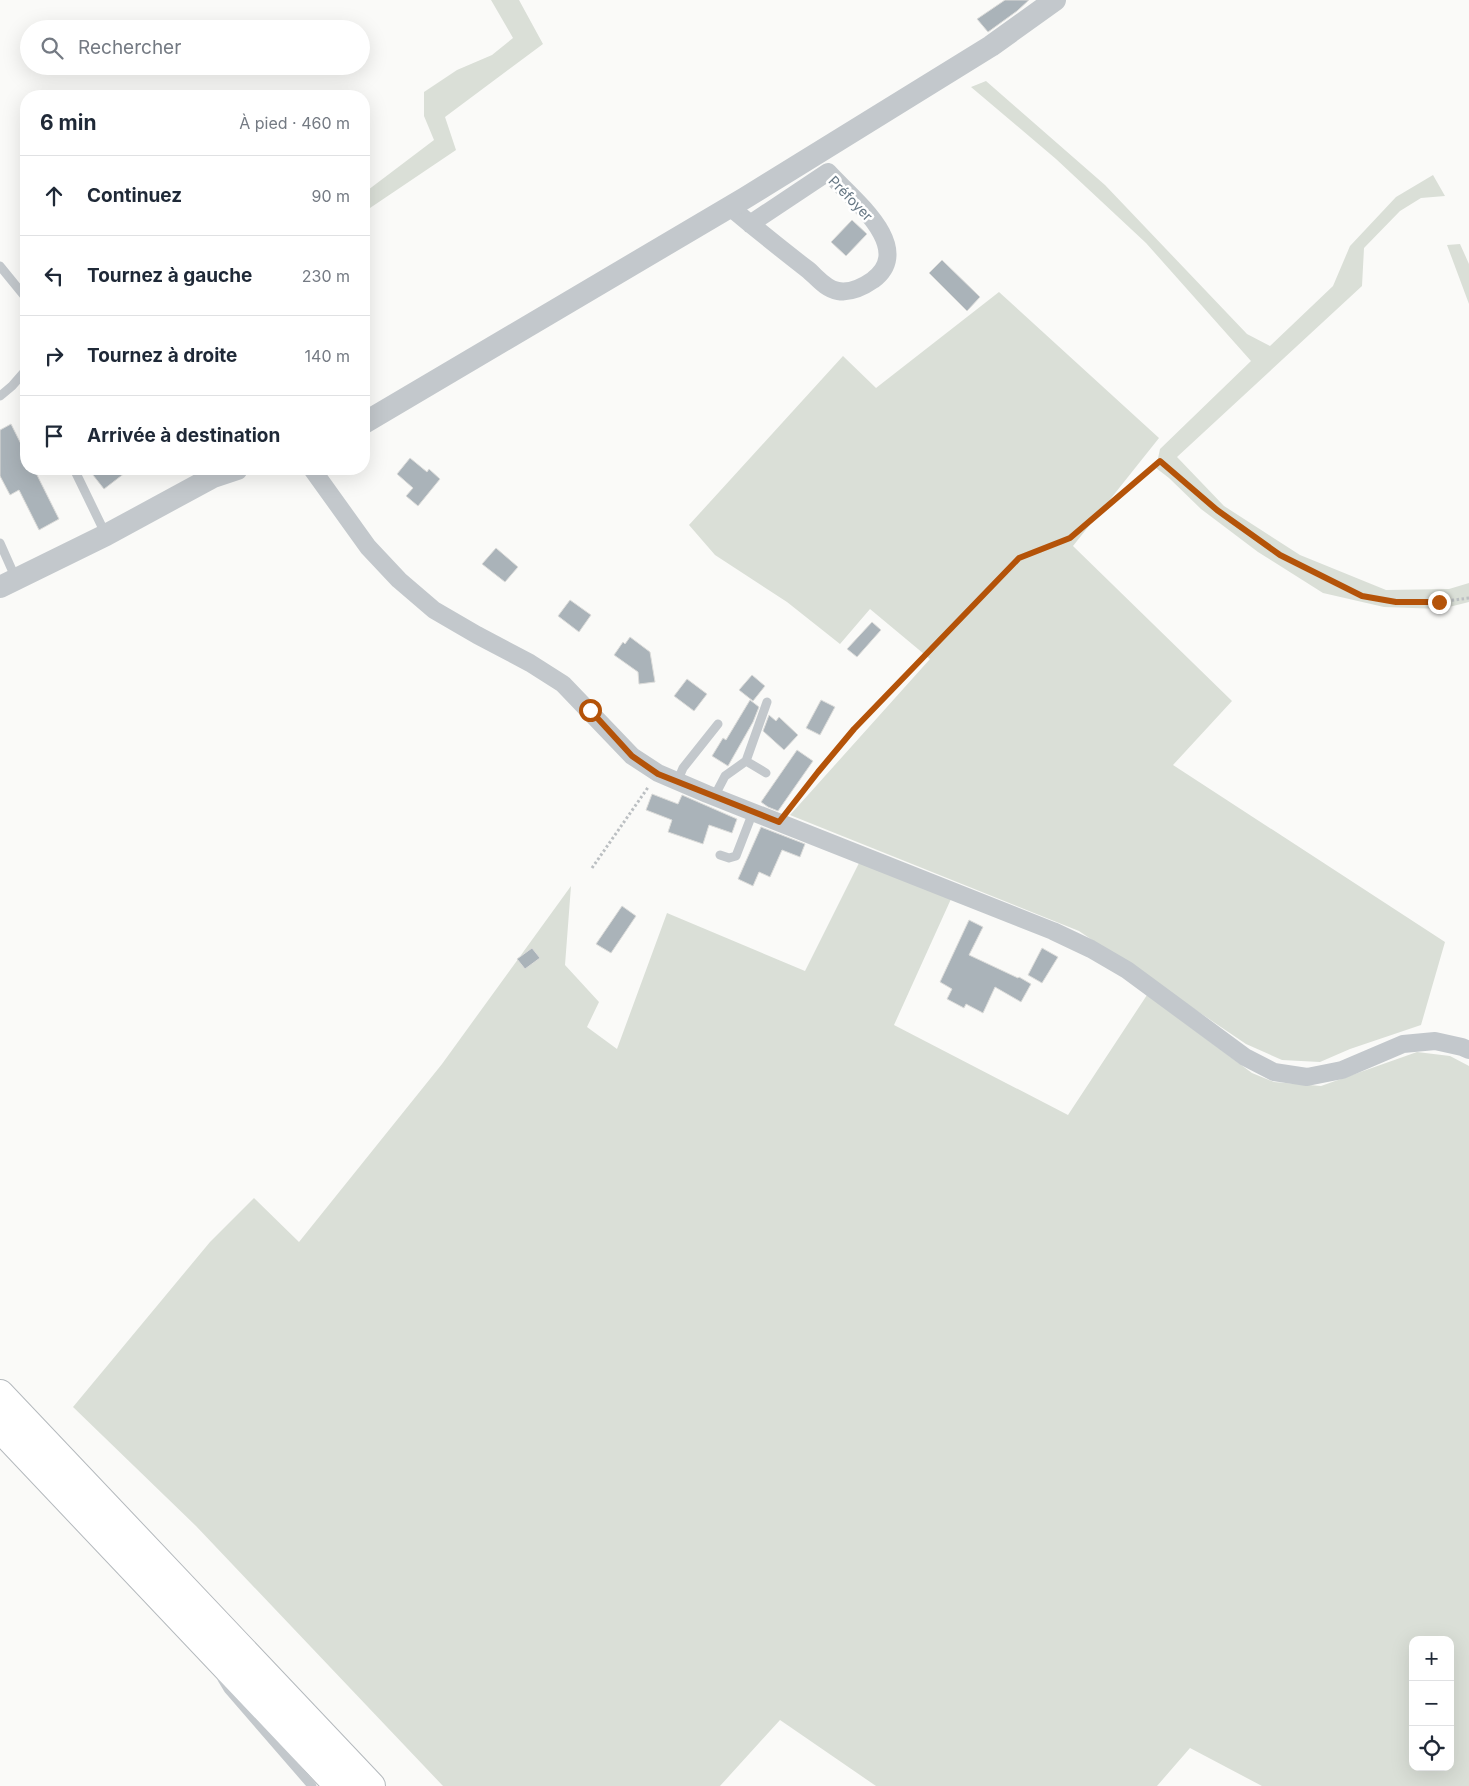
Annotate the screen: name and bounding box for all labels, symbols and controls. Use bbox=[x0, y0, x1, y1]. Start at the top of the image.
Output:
search box bbox=[20, 20, 370, 75]
icon: search bbox=[38, 34, 66, 62]
text: Rechercher bbox=[78, 36, 181, 59]
text: 6 min bbox=[40, 110, 97, 135]
text: À pied · 460 m bbox=[239, 113, 350, 133]
street label: Préfoyer bbox=[825, 172, 877, 224]
icon: ahead bbox=[40, 182, 68, 210]
text: Continuez bbox=[87, 184, 182, 207]
text: 90 m bbox=[311, 186, 350, 206]
icon: left bbox=[40, 262, 68, 290]
text: Tournez à gauche bbox=[87, 264, 252, 287]
text: 230 m bbox=[302, 266, 350, 286]
icon: right bbox=[40, 342, 68, 370]
text: Tournez à droite bbox=[87, 344, 237, 367]
text: 140 m bbox=[305, 346, 350, 366]
icon: arrive bbox=[40, 422, 68, 450]
text: Arrivée à destination bbox=[87, 424, 280, 447]
route end bbox=[1428, 591, 1451, 614]
route start bbox=[579, 699, 602, 722]
map controls bbox=[1409, 1636, 1454, 1771]
button: + bbox=[1409, 1636, 1454, 1681]
button: − bbox=[1409, 1681, 1454, 1726]
button: locate bbox=[1409, 1726, 1454, 1771]

